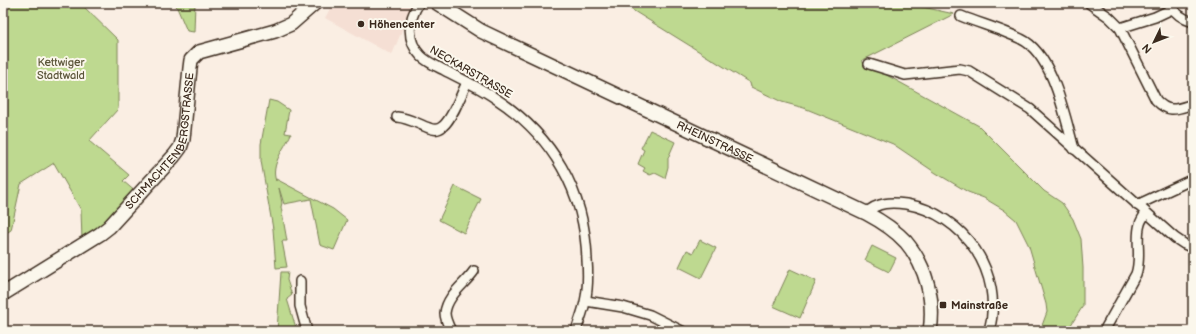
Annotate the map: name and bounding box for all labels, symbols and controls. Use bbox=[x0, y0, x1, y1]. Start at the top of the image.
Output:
place label: Höhencenter bbox=[369, 18, 435, 31]
marker: Höhencenter bbox=[356, 19, 366, 29]
north arrow bbox=[1134, 22, 1174, 62]
text: N bbox=[1139, 41, 1155, 56]
street label: NECKARSTRASSE bbox=[427, 43, 515, 101]
park label: Kettwiger Stadtwald bbox=[37, 56, 86, 82]
street label: SCHMACHTENBERGSTRASSE bbox=[122, 72, 196, 212]
street label: RHEINSTRASSE bbox=[675, 118, 755, 165]
place label: Mainstraße bbox=[951, 299, 1008, 312]
marker: Mainstraße bbox=[938, 300, 948, 310]

